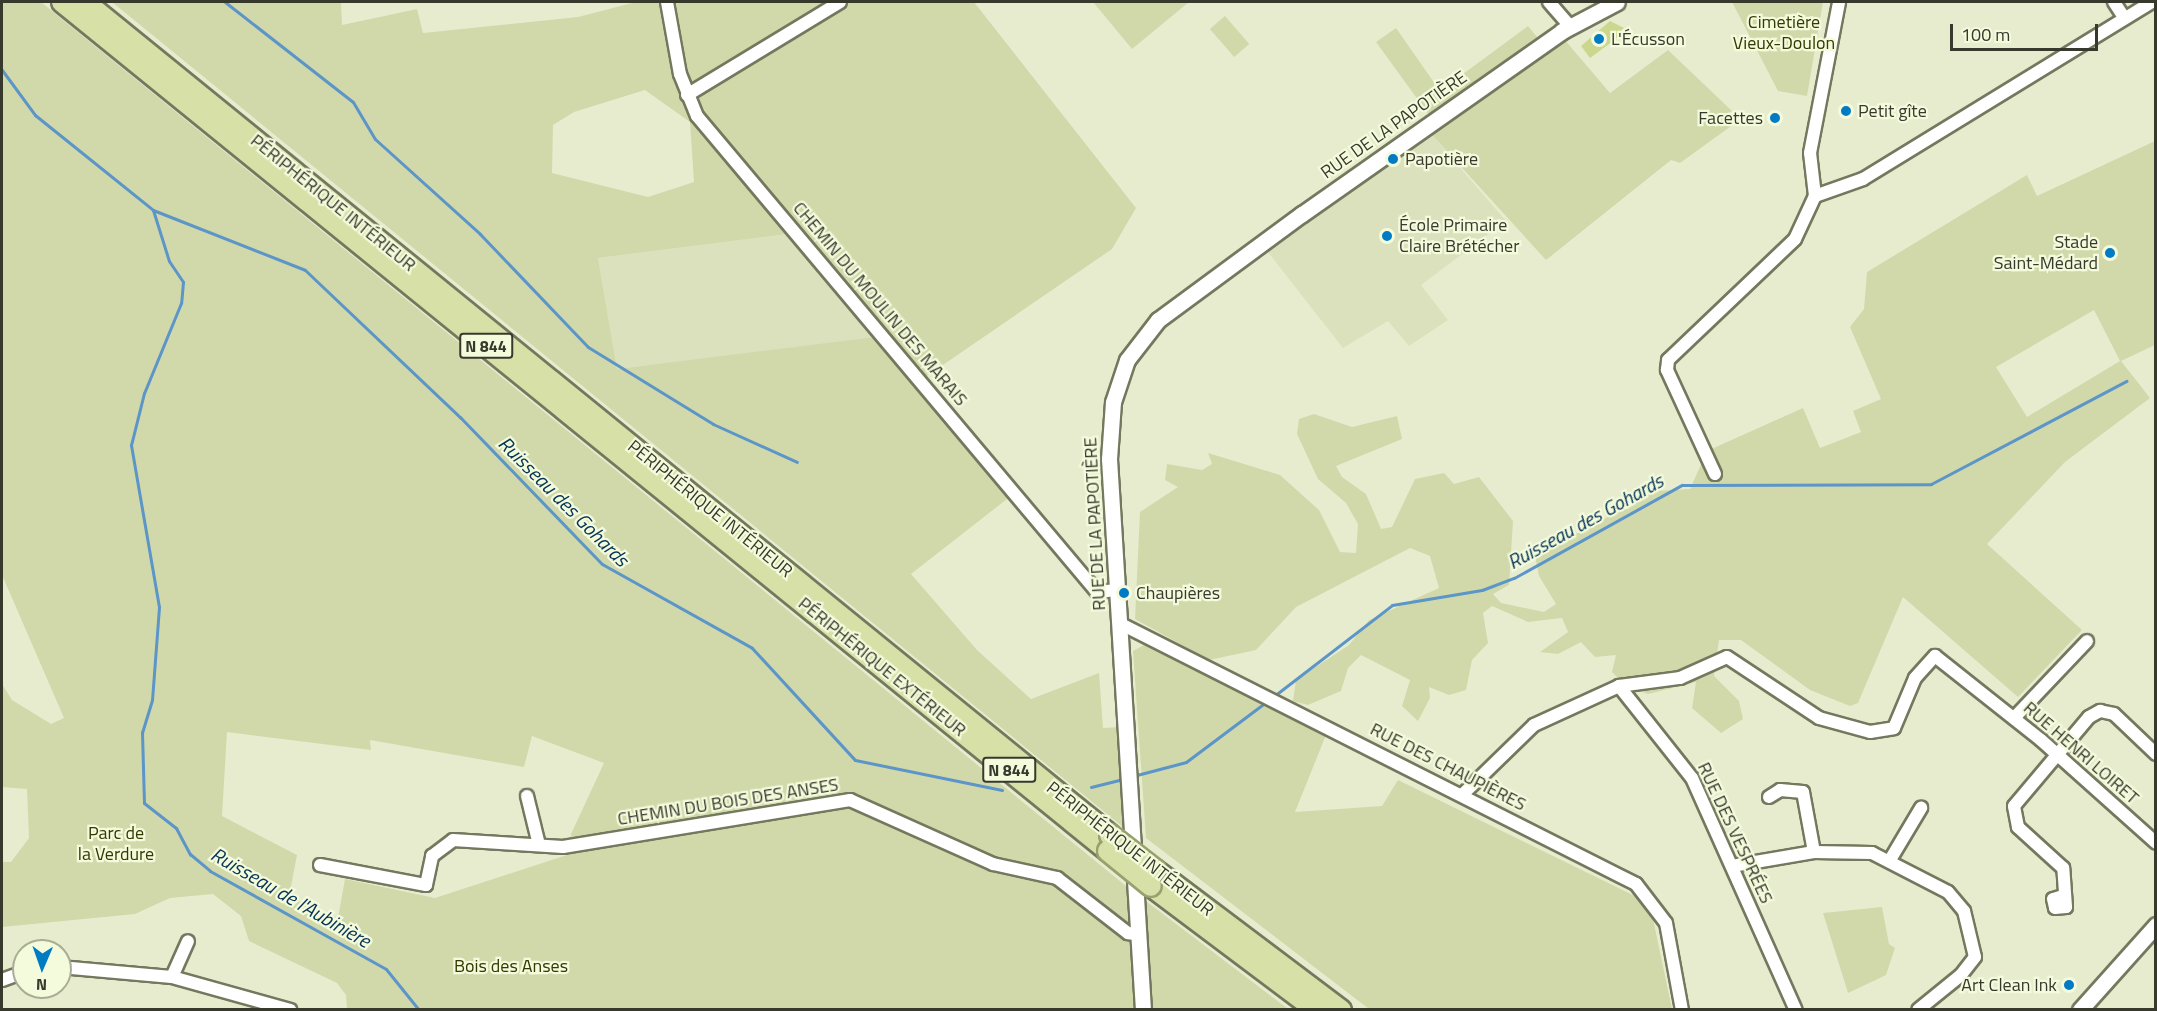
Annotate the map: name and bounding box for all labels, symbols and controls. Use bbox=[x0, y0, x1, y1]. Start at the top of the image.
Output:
park label: Cimetière Vieux-Doulon bbox=[1733, 12, 1835, 54]
scale bar bbox=[1953, 12, 2102, 50]
text: 100 m bbox=[1961, 21, 2010, 48]
place label: L'Écusson bbox=[1611, 28, 1685, 50]
marker: L'Écusson bbox=[1592, 32, 1606, 46]
street label: RUE DE LA PAPOTIÈRE bbox=[1317, 66, 1471, 184]
place label: Petit gîte bbox=[1858, 100, 1927, 122]
marker: Petit gîte bbox=[1839, 104, 1853, 118]
place label: Facettes bbox=[1698, 107, 1763, 129]
marker: Facettes bbox=[1768, 111, 1782, 125]
street label: PÉRIPHÉRIQUE INTÉRIEUR bbox=[246, 130, 420, 276]
place label: Papotière bbox=[1405, 148, 1478, 170]
marker: Papotière bbox=[1386, 152, 1400, 166]
street label: CHEMIN DU MOULIN DES MARAIS bbox=[788, 198, 972, 410]
place label: École Primaire Claire Brétécher bbox=[1399, 215, 1519, 258]
marker: École Primaire Claire Brétécher bbox=[1380, 229, 1394, 243]
place label: Stade Saint-Médard bbox=[1994, 232, 2098, 274]
marker: Stade Saint-Médard bbox=[2103, 246, 2117, 260]
road number: N 844 bbox=[459, 333, 513, 359]
water label: Ruisseau des Gohards bbox=[494, 431, 634, 571]
street label: PÉRIPHÉRIQUE INTÉRIEUR bbox=[623, 436, 797, 582]
street label: RUE DE LA PAPOTIÈRE bbox=[1080, 437, 1110, 611]
water label: Ruisseau des Gohards bbox=[1503, 468, 1667, 574]
place label: Chaupières bbox=[1136, 582, 1220, 604]
marker: Chaupières bbox=[1117, 586, 1131, 600]
street label: PÉRIPHÉRIQUE EXTÉRIEUR bbox=[794, 593, 970, 741]
street label: RUE HENRI LOIRET bbox=[2019, 697, 2143, 809]
street label: RUE DES CHAUPIÈRES bbox=[1367, 718, 1529, 816]
road number: N 844 bbox=[982, 757, 1036, 783]
street label: RUE DES VESPRÉES bbox=[1693, 759, 1777, 907]
street label: CHEMIN DU BOIS DES ANSES bbox=[616, 774, 840, 830]
street label: PÉRIPHÉRIQUE INTÉRIEUR bbox=[1042, 777, 1218, 921]
park label: Parc de la Verdure bbox=[78, 823, 154, 866]
water label: Ruisseau de l'Aubinière bbox=[207, 842, 375, 952]
north arrow bbox=[12, 939, 72, 999]
park label: Bois des Anses bbox=[454, 955, 568, 977]
text: N bbox=[35, 973, 47, 997]
place label: Art Clean Ink bbox=[1961, 974, 2057, 996]
marker: Art Clean Ink bbox=[2062, 978, 2076, 992]

